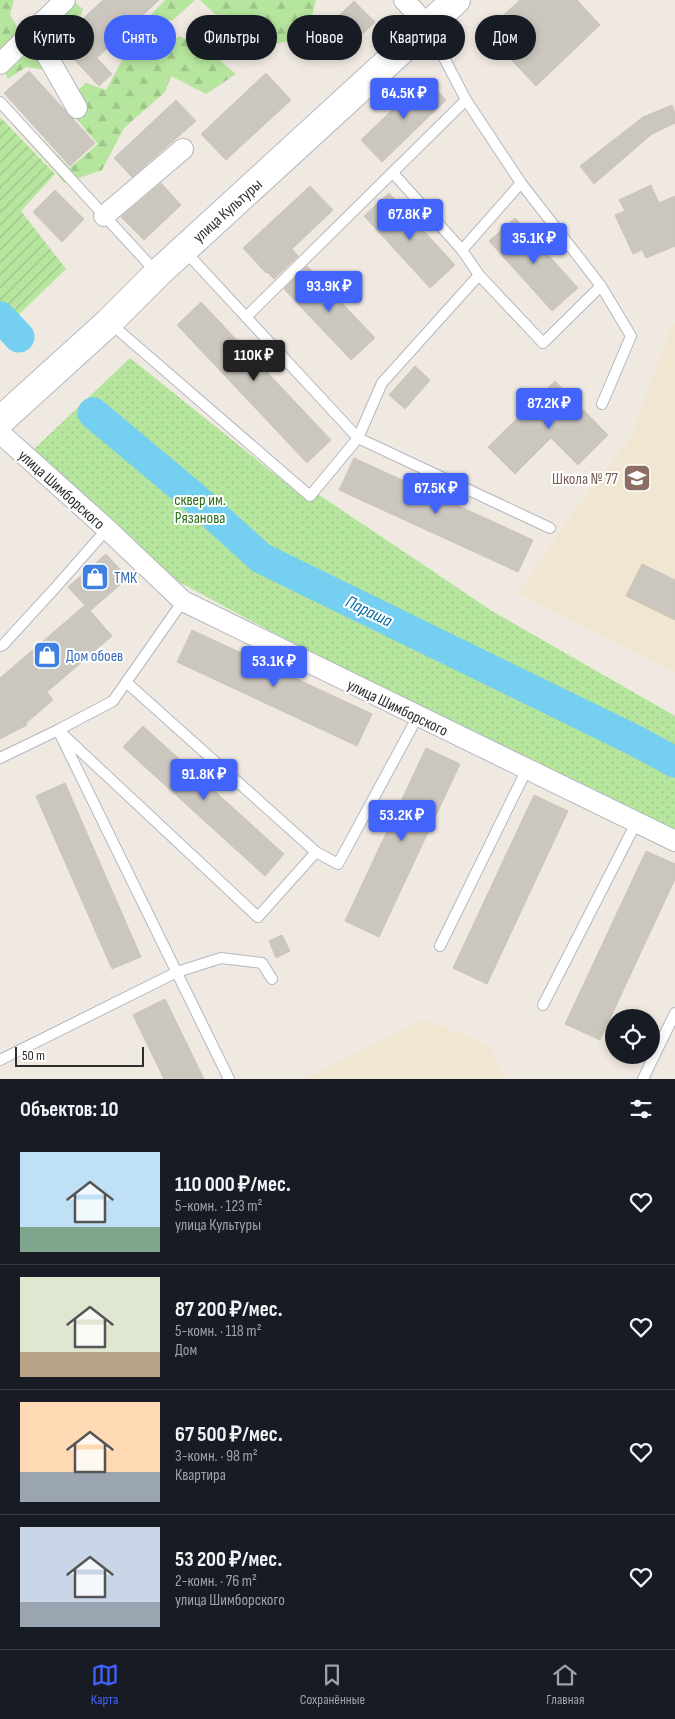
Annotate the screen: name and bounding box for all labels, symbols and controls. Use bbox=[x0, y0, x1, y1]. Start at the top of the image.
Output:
chip: Купить bbox=[15, 15, 94, 60]
chip: Снять bbox=[104, 15, 176, 60]
chip: Фильтры bbox=[186, 15, 277, 60]
chip: Новое bbox=[287, 15, 362, 60]
chip: Квартира bbox=[372, 15, 465, 60]
chip: Дом bbox=[475, 15, 536, 60]
pin: 64.5K ₽ bbox=[358, 78, 450, 120]
text: 64.5K ₽ bbox=[381, 84, 427, 103]
street label: улица Культуры bbox=[190, 175, 266, 247]
pin: 67.8K ₽ bbox=[364, 198, 456, 241]
text: 67.8K ₽ bbox=[388, 205, 432, 224]
pin: 35.1K ₽ bbox=[488, 222, 580, 265]
text: 35.1K ₽ bbox=[512, 229, 556, 248]
pin: 93.9K ₽ bbox=[283, 270, 375, 313]
text: 93.9K ₽ bbox=[306, 277, 352, 296]
pin: 110K ₽ bbox=[213, 340, 295, 382]
text: 110K ₽ bbox=[234, 346, 274, 365]
pin: 87.2K ₽ bbox=[503, 388, 595, 430]
text: 87.2K ₽ bbox=[527, 394, 571, 413]
street label: улица Шимборского bbox=[14, 446, 108, 534]
school or university icon: Школа № 77 bbox=[622, 463, 652, 493]
place label: Школа № 77 bbox=[552, 470, 619, 489]
pin: 67.5K ₽ bbox=[390, 472, 482, 515]
text: 67.5K ₽ bbox=[414, 479, 458, 498]
park label: сквер им. Рязанова bbox=[174, 491, 226, 528]
shop icon: ТМК bbox=[80, 562, 110, 592]
place label: ТМК bbox=[114, 569, 138, 588]
water label: Параша bbox=[342, 591, 396, 632]
shop icon: Дом обоев bbox=[32, 640, 62, 670]
pin: 53.1K ₽ bbox=[228, 646, 320, 688]
place label: Дом обоев bbox=[66, 647, 123, 666]
text: 53.1K ₽ bbox=[252, 652, 296, 671]
street label: улица Шимборского bbox=[344, 676, 451, 741]
pin: 91.8K ₽ bbox=[158, 758, 250, 801]
text: 91.8K ₽ bbox=[181, 765, 227, 784]
pin: 53.2K ₽ bbox=[356, 800, 448, 842]
text: 53.2K ₽ bbox=[380, 806, 424, 825]
map controls bbox=[605, 1009, 660, 1064]
button: locate bbox=[605, 1009, 660, 1064]
scale bar bbox=[15, 1044, 144, 1067]
text: 50 m bbox=[22, 1047, 45, 1064]
icon: filters bbox=[627, 1095, 655, 1123]
text: Объектов: 10 bbox=[20, 1097, 119, 1122]
icon: home bbox=[60, 1172, 120, 1232]
text: 110 000 ₽/мес. bbox=[175, 1172, 291, 1197]
icon: heart bbox=[627, 1188, 655, 1216]
text: 5-комн. · 123 m² bbox=[175, 1197, 263, 1216]
text: улица Культуры bbox=[175, 1216, 261, 1235]
icon: home bbox=[60, 1297, 120, 1357]
text: 87 200 ₽/мес. bbox=[175, 1297, 283, 1322]
icon: heart bbox=[627, 1313, 655, 1341]
text: 5-комн. · 118 m² bbox=[175, 1322, 262, 1341]
text: Дом bbox=[175, 1341, 197, 1360]
icon: home bbox=[60, 1422, 120, 1482]
text: 67 500 ₽/мес. bbox=[175, 1422, 283, 1447]
icon: heart bbox=[627, 1438, 655, 1466]
text: 3-комн. · 98 m² bbox=[175, 1447, 258, 1466]
text: Квартира bbox=[175, 1466, 226, 1485]
icon: home bbox=[60, 1547, 120, 1607]
text: 53 200 ₽/мес. bbox=[175, 1547, 282, 1572]
icon: heart bbox=[627, 1563, 655, 1591]
text: 2-комн. · 76 m² bbox=[175, 1572, 257, 1591]
text: улица Шимборского bbox=[175, 1591, 285, 1610]
tab: Карта bbox=[91, 1661, 119, 1708]
tab: Сохранённые bbox=[300, 1661, 365, 1708]
tab: Главная bbox=[546, 1661, 584, 1708]

